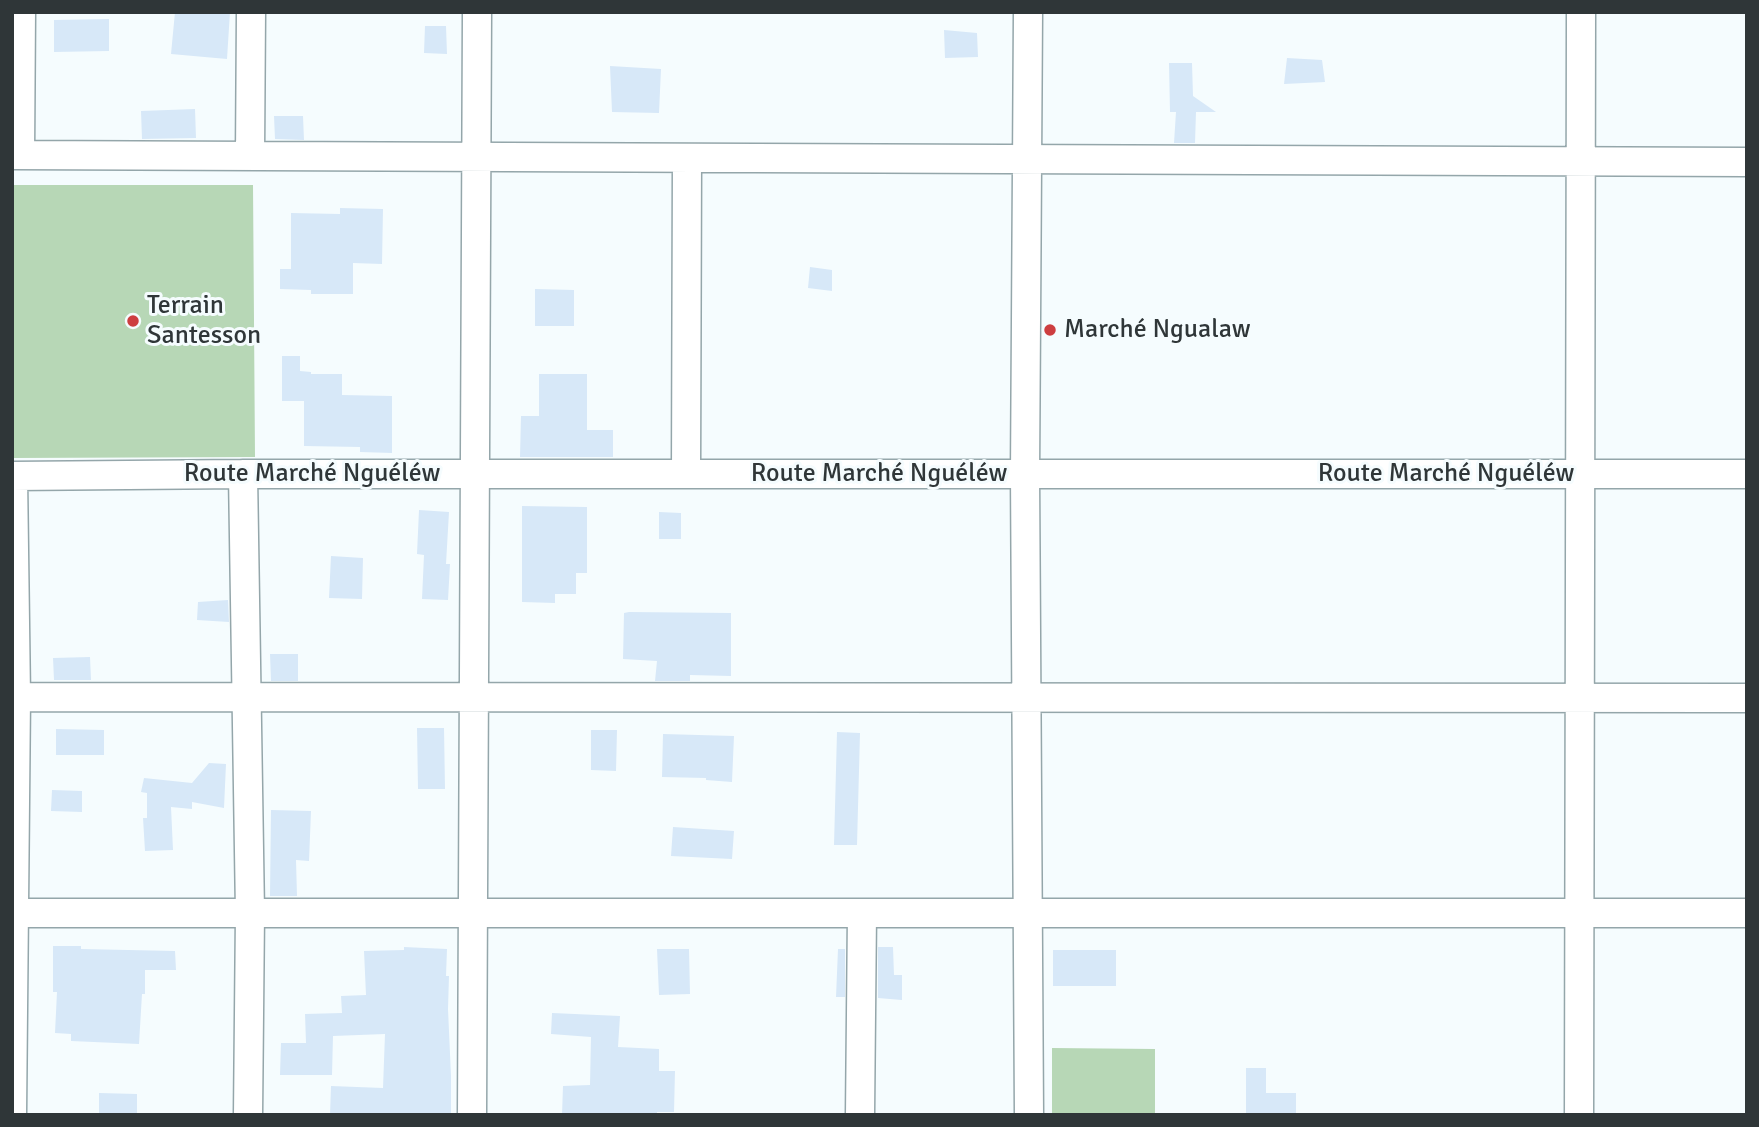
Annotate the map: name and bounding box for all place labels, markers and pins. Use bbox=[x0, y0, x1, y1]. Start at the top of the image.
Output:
place label: Terrain Santesson bbox=[147, 290, 261, 352]
marker: Terrain Santesson bbox=[125, 313, 141, 329]
place label: Marché Ngualaw bbox=[1064, 314, 1251, 346]
marker: Marché Ngualaw bbox=[1042, 322, 1058, 338]

